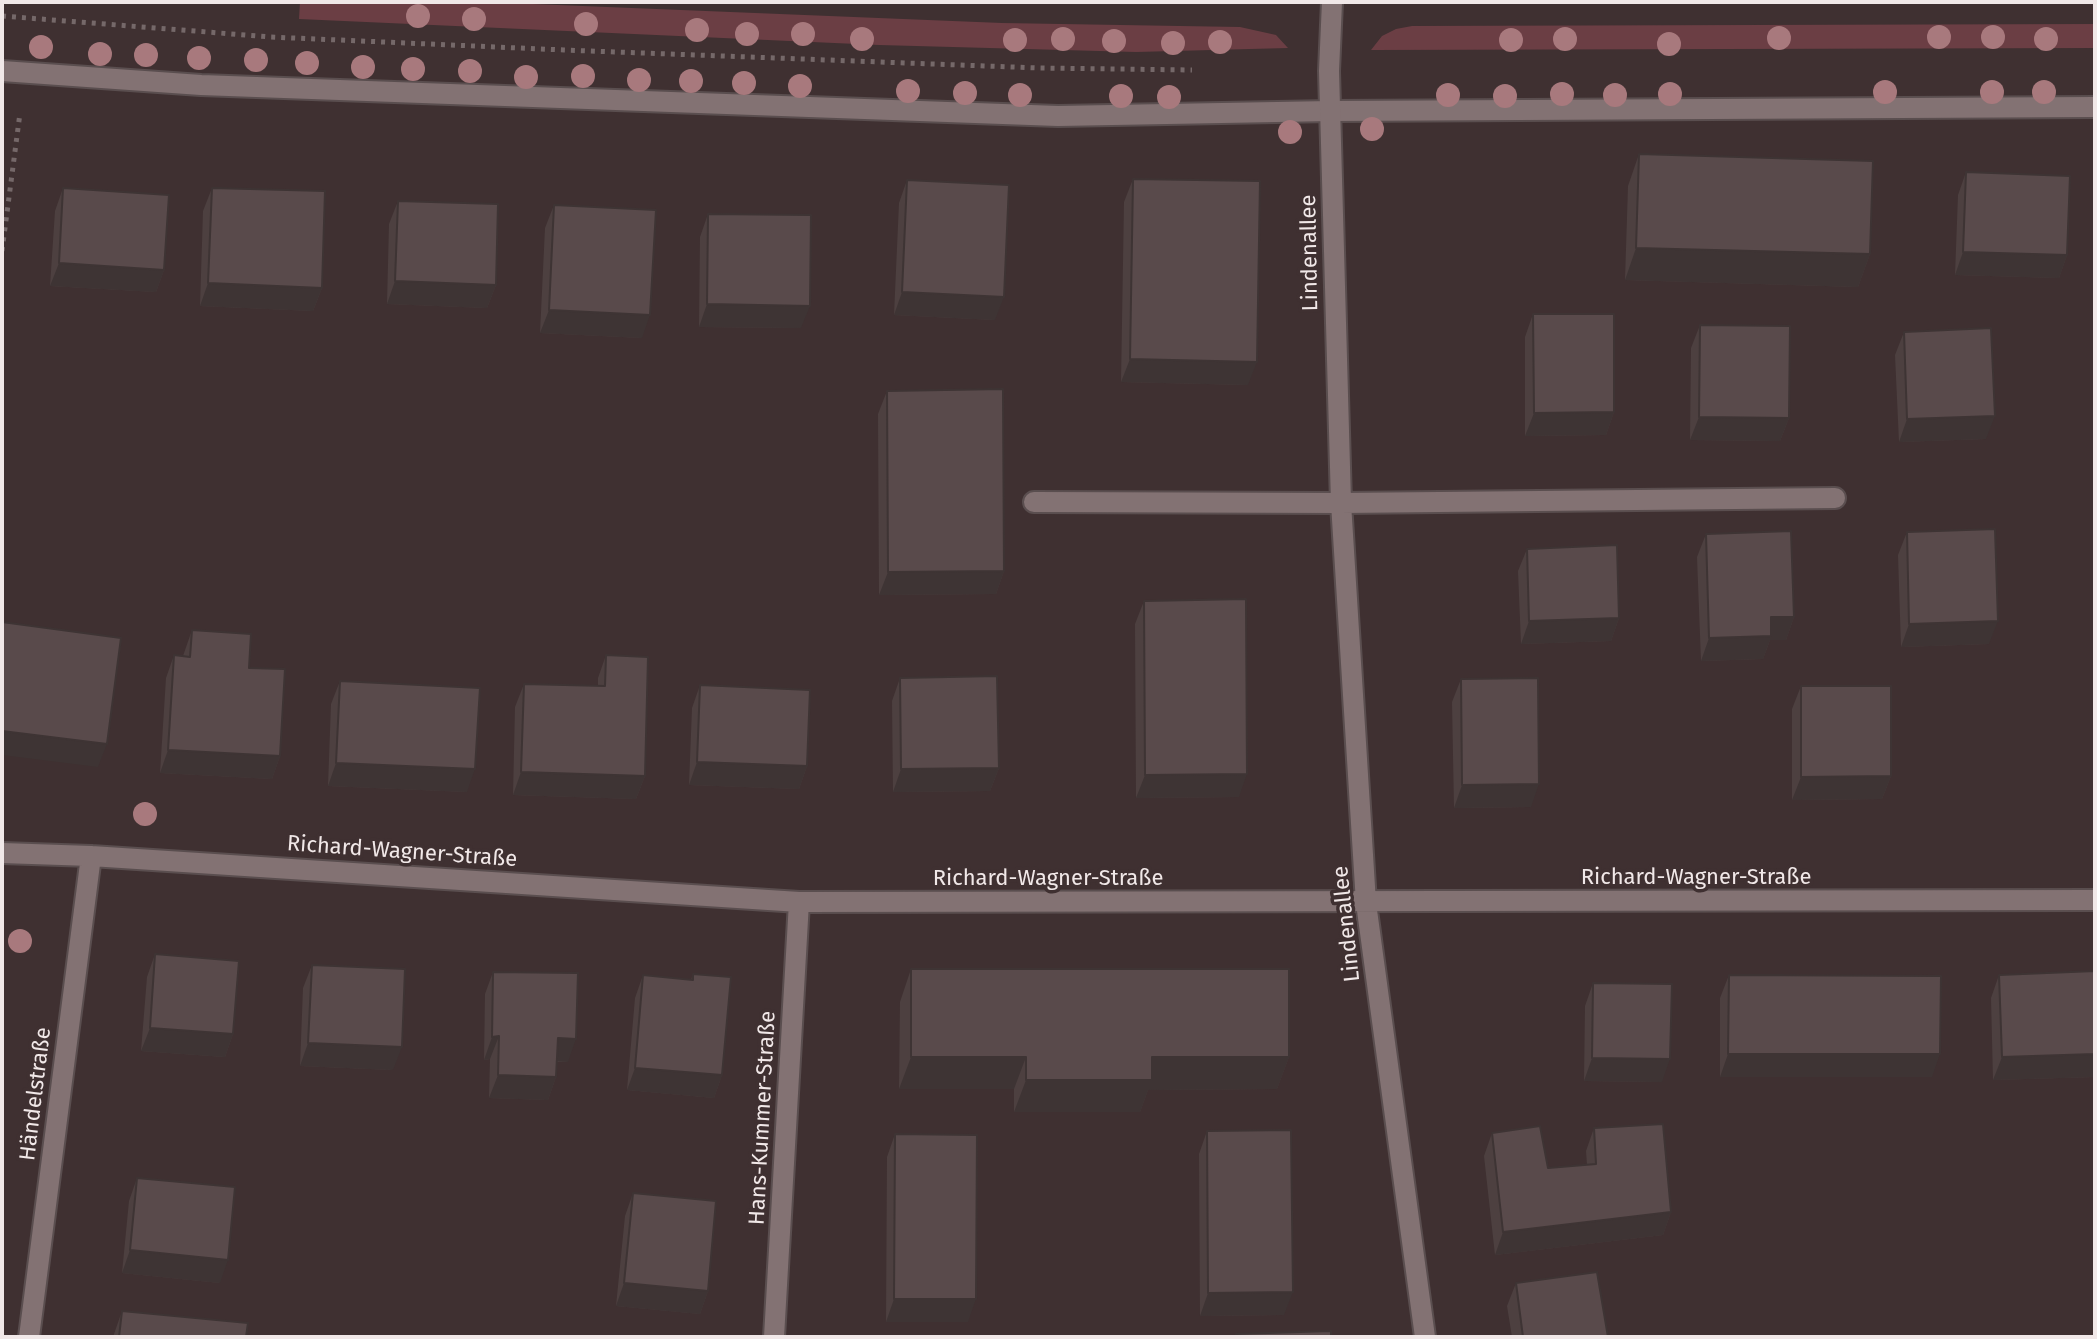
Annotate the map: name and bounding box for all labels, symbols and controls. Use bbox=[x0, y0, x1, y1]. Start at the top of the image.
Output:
street label: Lindenallee bbox=[1296, 194, 1324, 312]
street label: Richard-Wagner-Straße bbox=[286, 831, 518, 873]
street label: Lindenallee bbox=[1328, 865, 1366, 983]
street label: Richard-Wagner-Straße bbox=[1581, 865, 1811, 891]
street label: Richard-Wagner-Straße bbox=[933, 866, 1163, 892]
street label: Hans-Kummer-Straße bbox=[744, 1010, 782, 1226]
street label: Händelstraße bbox=[15, 1026, 57, 1162]

